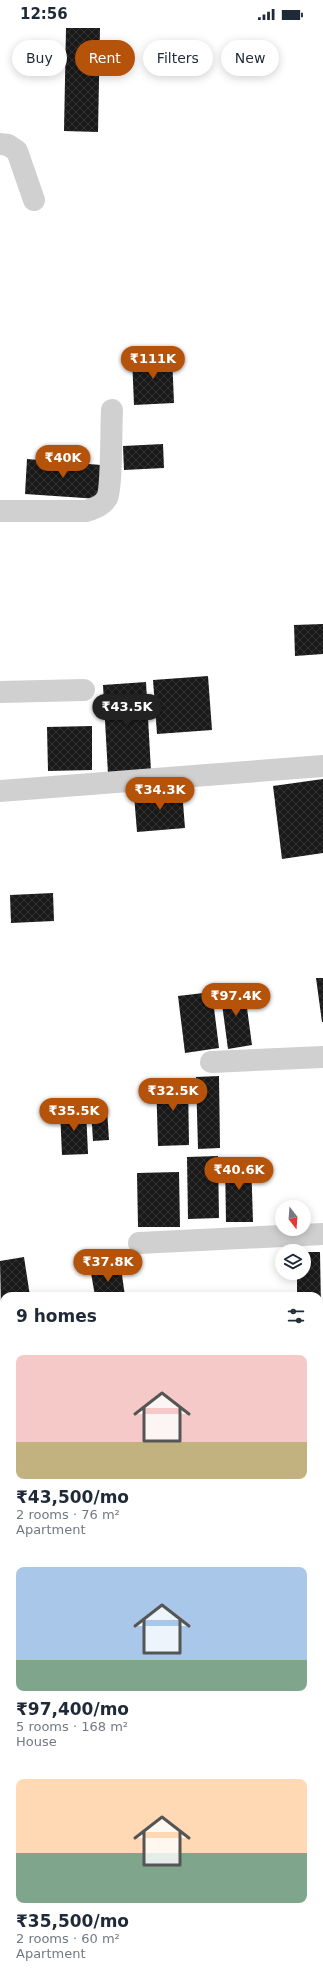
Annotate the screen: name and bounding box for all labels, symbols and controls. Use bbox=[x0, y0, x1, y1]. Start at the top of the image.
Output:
text: 12:56 bbox=[20, 5, 68, 23]
chip: Buy bbox=[12, 40, 67, 76]
chip: Rent bbox=[75, 40, 135, 76]
chip: Filters bbox=[143, 40, 213, 76]
chip: New bbox=[221, 40, 279, 76]
pin: ₹111K bbox=[125, 346, 181, 380]
text: ₹111K bbox=[130, 351, 176, 366]
pin: ₹40K bbox=[39, 445, 87, 479]
text: ₹40K bbox=[44, 450, 82, 465]
pin: ₹43.5K bbox=[94, 694, 160, 728]
text: ₹43.5K bbox=[101, 699, 153, 714]
pin: ₹34.3K bbox=[127, 777, 193, 811]
text: ₹34.3K bbox=[134, 782, 186, 797]
pin: ₹97.4K bbox=[203, 983, 269, 1017]
text: ₹97.4K bbox=[210, 988, 262, 1003]
pin: ₹32.5K bbox=[140, 1078, 206, 1112]
text: ₹32.5K bbox=[147, 1083, 199, 1098]
pin: ₹35.5K bbox=[41, 1098, 107, 1132]
text: ₹35.5K bbox=[48, 1103, 100, 1118]
pin: ₹40.6K bbox=[206, 1157, 272, 1191]
text: ₹40.6K bbox=[213, 1162, 265, 1177]
north arrow bbox=[275, 1200, 311, 1236]
map controls bbox=[275, 1200, 311, 1280]
button: layers bbox=[275, 1244, 311, 1280]
pin: ₹37.8K bbox=[75, 1249, 141, 1283]
text: ₹37.8K bbox=[82, 1254, 134, 1269]
icon: filters bbox=[285, 1305, 307, 1327]
text: 9 homes bbox=[16, 1306, 97, 1326]
icon: home bbox=[126, 1381, 198, 1453]
text: ₹43,500/mo bbox=[16, 1487, 129, 1507]
text: 2 rooms · 76 m² bbox=[16, 1507, 120, 1522]
text: Apartment bbox=[16, 1522, 86, 1537]
icon: home bbox=[126, 1593, 198, 1665]
text: ₹97,400/mo bbox=[16, 1699, 129, 1719]
text: 5 rooms · 168 m² bbox=[16, 1719, 128, 1734]
text: House bbox=[16, 1734, 57, 1749]
icon: home bbox=[126, 1805, 198, 1877]
text: ₹35,500/mo bbox=[16, 1911, 129, 1931]
text: 2 rooms · 60 m² bbox=[16, 1931, 120, 1946]
text: Apartment bbox=[16, 1946, 86, 1961]

